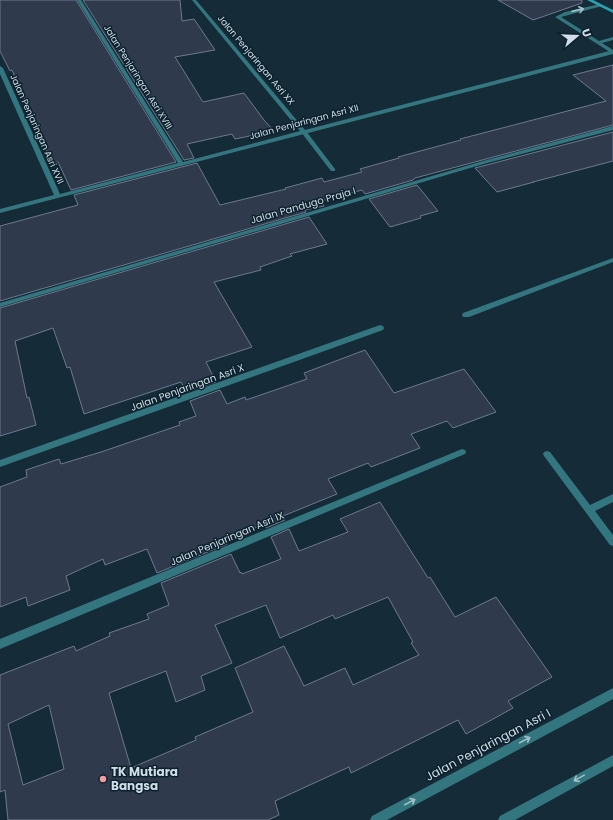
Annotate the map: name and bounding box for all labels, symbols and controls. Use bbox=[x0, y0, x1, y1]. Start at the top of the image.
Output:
one-way arrow bbox=[571, 6, 584, 14]
street label: Jalan Penjaringan Asri XX bbox=[215, 13, 297, 108]
north arrow bbox=[557, 16, 597, 56]
street label: Jalan Penjaringan Asri XVIII bbox=[101, 23, 175, 131]
text: U bbox=[578, 26, 595, 39]
street label: Jalan Penjaringan Asri XVII bbox=[7, 72, 67, 186]
street label: Jalan Penjaringan Asri XII bbox=[248, 102, 360, 142]
street label: Jalan Pandugo Praja I bbox=[249, 183, 358, 228]
street label: Jalan Penjaringan Asri X bbox=[128, 360, 246, 415]
street label: Jalan Penjaringan Asri IX bbox=[168, 508, 287, 569]
street label: Jalan Penjaringan Asri I bbox=[422, 704, 553, 785]
one-way arrow bbox=[519, 736, 531, 744]
place label: TK Mutiara Bangsa bbox=[111, 763, 178, 794]
marker: TK Mutiara Bangsa bbox=[98, 774, 108, 784]
one-way arrow bbox=[573, 775, 585, 783]
one-way arrow bbox=[404, 797, 416, 805]

